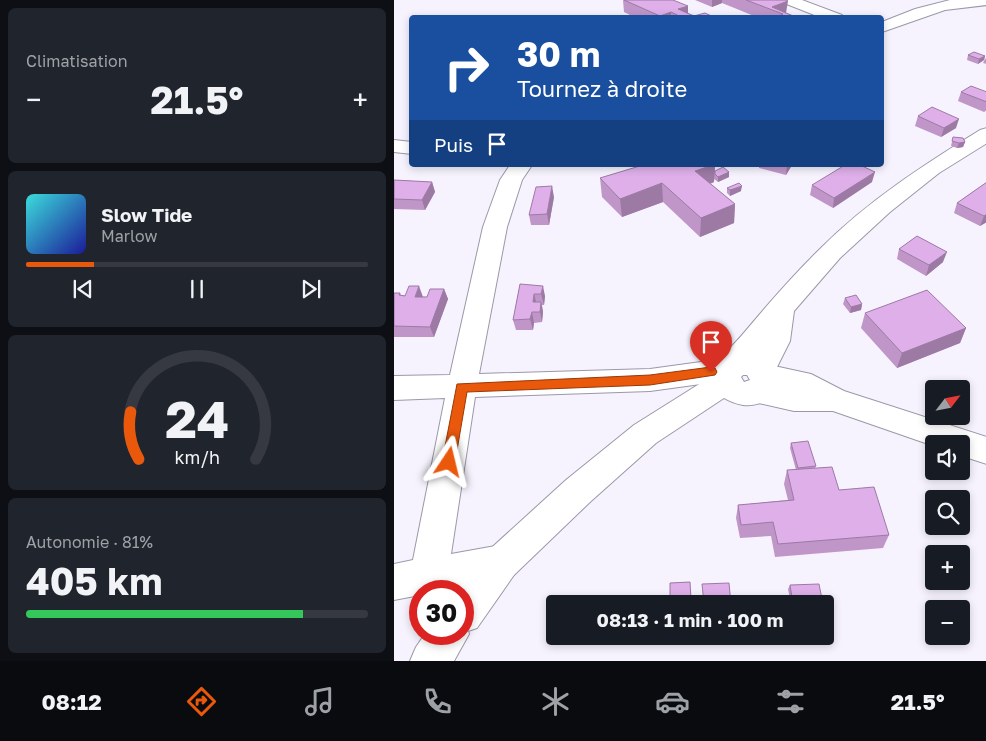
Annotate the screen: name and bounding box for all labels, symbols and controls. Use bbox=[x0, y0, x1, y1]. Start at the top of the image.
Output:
text: 30 m bbox=[517, 33, 600, 75]
icon: right bbox=[434, 35, 499, 100]
text: Climatisation bbox=[26, 51, 128, 71]
text: Tournez à droite bbox=[517, 75, 687, 102]
text: 21.5° bbox=[151, 77, 243, 122]
text: − bbox=[26, 83, 41, 116]
text: + bbox=[353, 83, 368, 116]
icon: arrive bbox=[483, 130, 511, 158]
text: Puis bbox=[434, 133, 473, 156]
text: Slow Tide bbox=[101, 203, 192, 226]
text: Marlow bbox=[101, 226, 157, 246]
icon: previous bbox=[69, 275, 97, 303]
icon: pause bbox=[183, 275, 211, 303]
icon: next bbox=[297, 275, 325, 303]
pin bbox=[690, 321, 732, 372]
icon: arrive bbox=[697, 328, 725, 356]
north arrow bbox=[925, 380, 970, 425]
map controls bbox=[925, 380, 970, 645]
text: 24 bbox=[165, 387, 229, 449]
position arrow bbox=[422, 435, 474, 487]
button: sound bbox=[925, 435, 970, 480]
text: km/h bbox=[174, 446, 220, 468]
button: search bbox=[925, 490, 970, 535]
text: Autonomie · 81% bbox=[26, 532, 153, 552]
button: + bbox=[925, 545, 970, 590]
text: 405 km bbox=[26, 558, 162, 603]
speed limit sign: 30 bbox=[409, 580, 474, 645]
button: − bbox=[925, 600, 970, 645]
text: 08:13 · 1 min · 100 m bbox=[597, 608, 783, 631]
icon: directions bbox=[184, 684, 219, 719]
icon: music bbox=[302, 684, 337, 719]
icon: phone bbox=[420, 684, 455, 719]
icon: climate bbox=[538, 684, 573, 719]
icon: car bbox=[655, 684, 690, 719]
icon: filters bbox=[773, 684, 808, 719]
text: 08:12 bbox=[41, 688, 102, 715]
text: 21.5° bbox=[891, 688, 945, 715]

